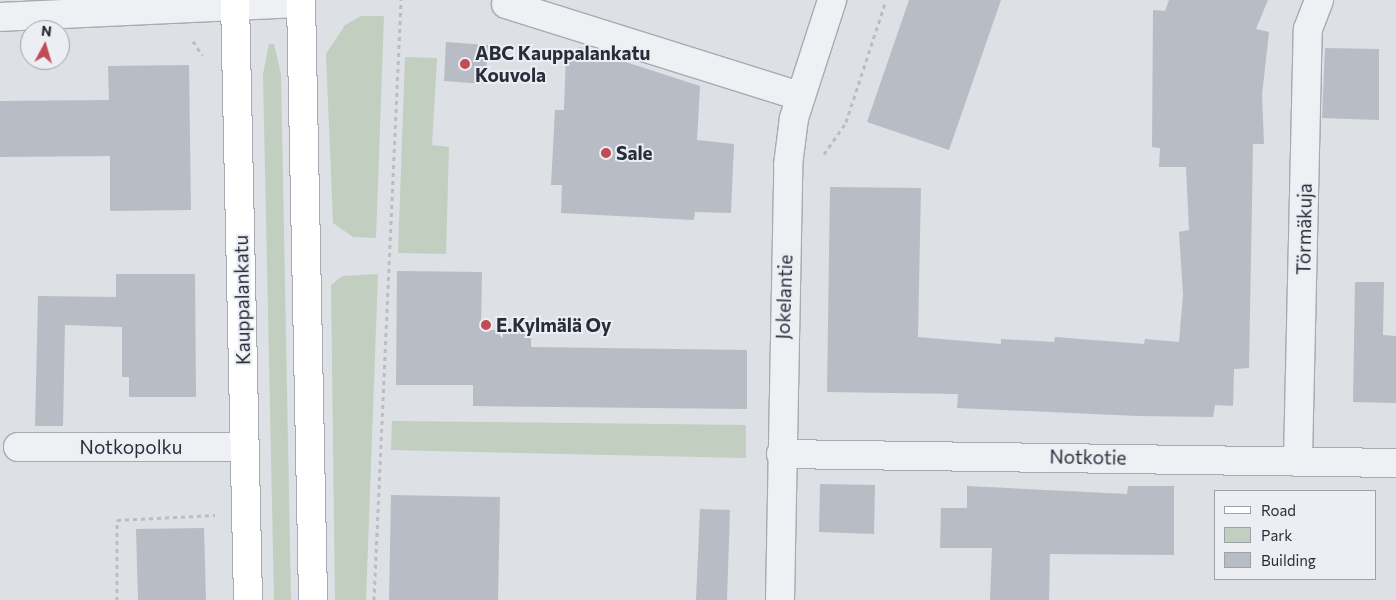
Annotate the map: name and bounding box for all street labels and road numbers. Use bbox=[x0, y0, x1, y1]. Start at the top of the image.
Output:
street label: Törmäkuja bbox=[1292, 183, 1316, 275]
street label: Kauppalankatu bbox=[229, 235, 255, 365]
street label: Jokelantie bbox=[771, 254, 797, 340]
street label: Notkopolku bbox=[80, 436, 182, 458]
street label: Notkotie bbox=[1049, 445, 1127, 469]

